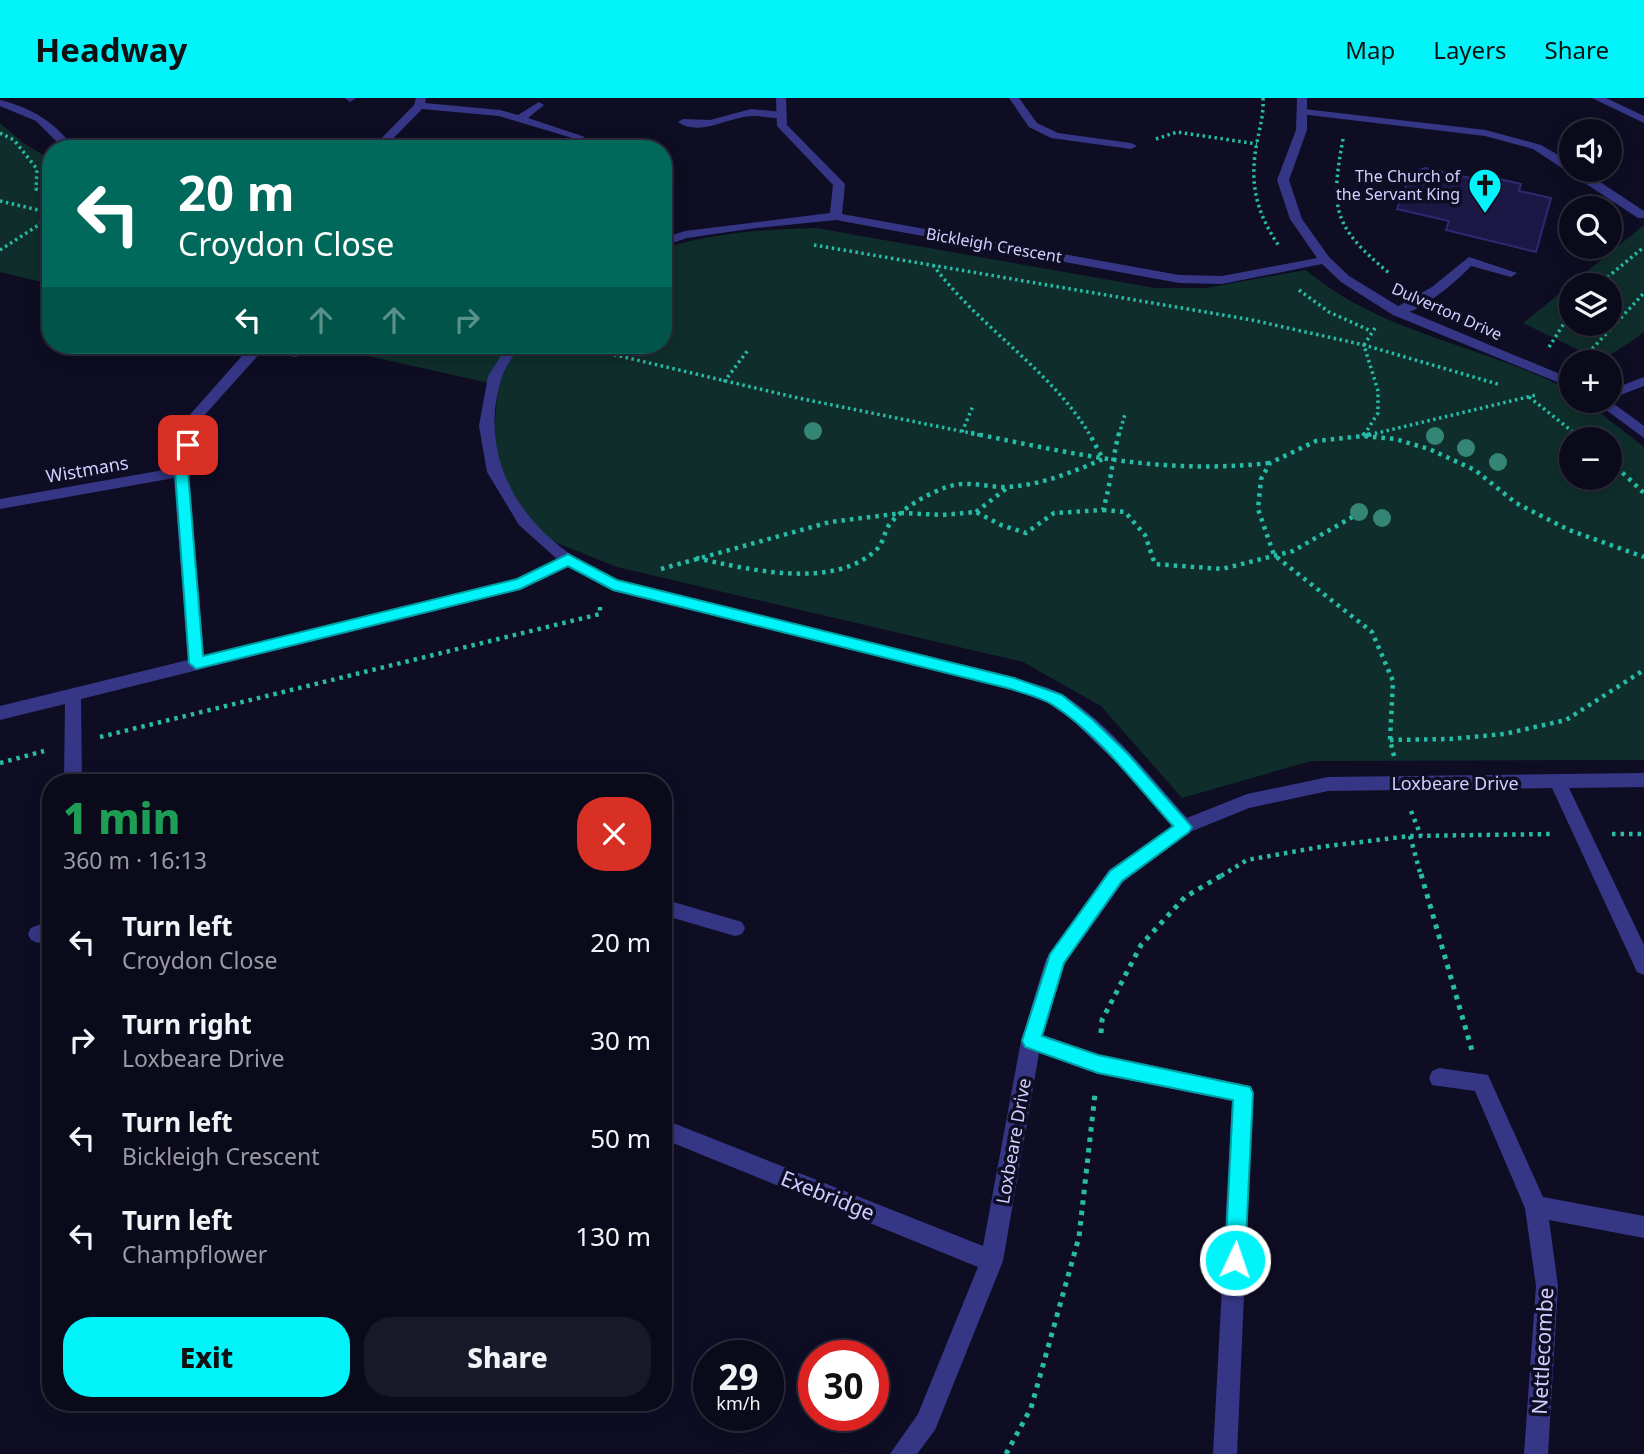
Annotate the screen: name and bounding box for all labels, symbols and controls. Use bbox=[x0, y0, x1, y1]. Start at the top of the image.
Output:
text: Headway bbox=[35, 27, 187, 72]
text: Map bbox=[1345, 33, 1395, 66]
text: Layers bbox=[1433, 33, 1507, 66]
text: Share bbox=[1545, 33, 1609, 66]
map controls bbox=[1559, 119, 1622, 490]
button: sound bbox=[1559, 119, 1622, 182]
text: 20 m bbox=[178, 159, 295, 225]
place label: The Church of the Servant King bbox=[1336, 165, 1461, 205]
church icon: The Church of the Servant King bbox=[1466, 166, 1504, 215]
icon: left bbox=[63, 168, 154, 259]
button: search bbox=[1559, 196, 1622, 259]
text: Croydon Close bbox=[178, 222, 394, 265]
street label: Bickleigh Crescent bbox=[924, 222, 1064, 268]
button: layers bbox=[1559, 273, 1622, 336]
street label: Dulverton Drive bbox=[1388, 277, 1506, 345]
icon: left bbox=[229, 301, 267, 339]
icon: ahead bbox=[302, 301, 340, 339]
icon: ahead bbox=[375, 301, 413, 339]
icon: right bbox=[448, 301, 486, 339]
button: + bbox=[1559, 350, 1622, 413]
pin bbox=[158, 415, 218, 475]
icon: arrive bbox=[169, 426, 207, 464]
button: − bbox=[1559, 427, 1622, 490]
street label: Wistmans bbox=[44, 450, 130, 488]
street label: Loxbeare Drive bbox=[1391, 771, 1519, 795]
text: 1 min bbox=[63, 789, 180, 846]
button: close bbox=[577, 797, 651, 871]
text: 360 m · 16:13 bbox=[63, 844, 207, 876]
text: Turn left bbox=[122, 908, 233, 944]
icon: left bbox=[63, 923, 101, 961]
text: 20 m bbox=[590, 924, 651, 960]
text: Croydon Close bbox=[122, 944, 277, 976]
text: Turn right bbox=[122, 1006, 252, 1042]
icon: right bbox=[63, 1021, 101, 1059]
text: 30 m bbox=[590, 1022, 651, 1058]
text: Loxbeare Drive bbox=[122, 1042, 285, 1074]
street label: Loxbeare Drive bbox=[990, 1076, 1036, 1206]
text: Turn left bbox=[122, 1104, 233, 1140]
icon: left bbox=[63, 1119, 101, 1157]
text: 50 m bbox=[590, 1120, 651, 1156]
text: Bickleigh Crescent bbox=[122, 1140, 319, 1172]
street label: Exebridge bbox=[777, 1163, 879, 1227]
text: Turn left bbox=[122, 1202, 233, 1238]
icon: left bbox=[63, 1217, 101, 1255]
text: 130 m bbox=[575, 1218, 651, 1254]
position arrow bbox=[1198, 1223, 1272, 1297]
text: Champflower bbox=[122, 1238, 267, 1270]
street label: Nettlecombe bbox=[1525, 1287, 1559, 1415]
button: Exit bbox=[63, 1317, 350, 1397]
button: Share bbox=[364, 1317, 651, 1397]
speed limit sign: 30 bbox=[798, 1340, 889, 1431]
text: 29 bbox=[718, 1353, 759, 1400]
text: km/h bbox=[716, 1391, 761, 1415]

